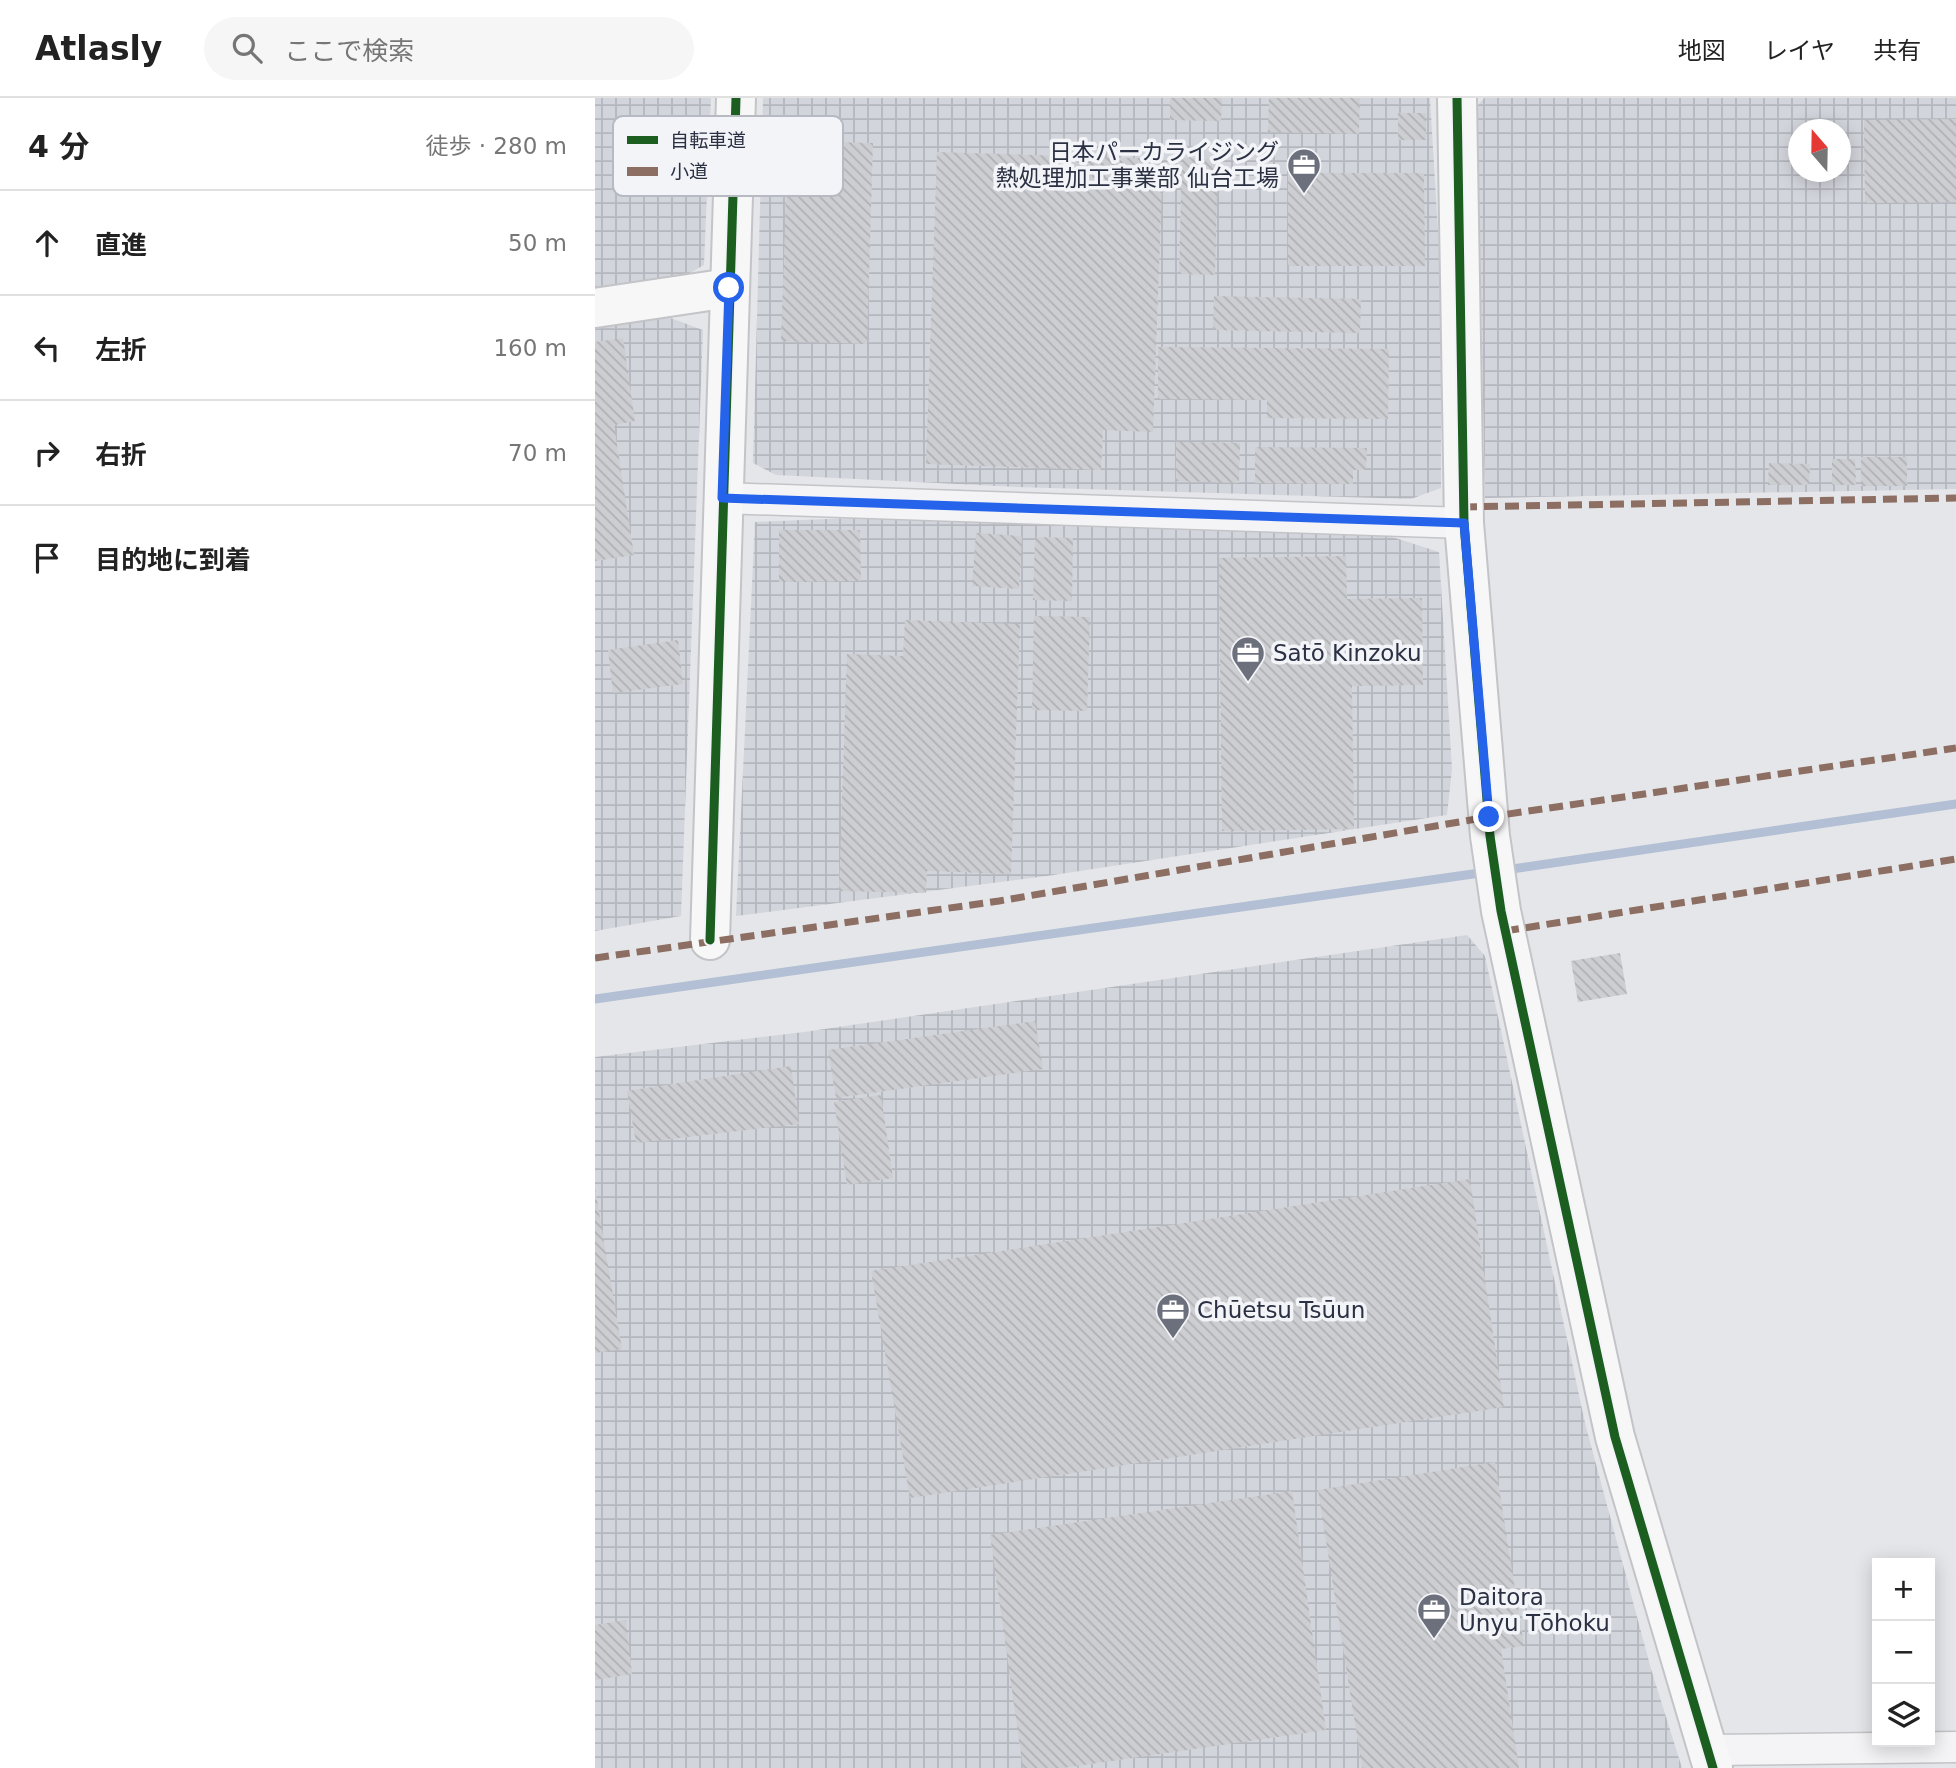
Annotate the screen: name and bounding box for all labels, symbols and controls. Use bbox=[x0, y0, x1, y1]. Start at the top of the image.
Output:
search box bbox=[204, 17, 694, 80]
text: Atlasly bbox=[35, 29, 162, 68]
icon: search bbox=[228, 29, 266, 67]
text: ここで検索 bbox=[284, 36, 414, 66]
text: 地図 bbox=[1678, 37, 1726, 65]
text: レイヤ bbox=[1764, 37, 1835, 65]
text: 共有 bbox=[1873, 37, 1921, 65]
legend bbox=[613, 116, 843, 196]
north arrow bbox=[1788, 119, 1851, 182]
text: 4 分 bbox=[28, 129, 89, 164]
text: 自転車道 bbox=[670, 129, 746, 151]
text: 徒歩 · 280 m bbox=[425, 133, 567, 159]
place label: 日本パーカライジング 熱処理加工事業部 仙台工場 bbox=[996, 139, 1279, 191]
office icon: 日本パーカライジング 熱処理加工事業部 仙台工場 bbox=[1285, 146, 1323, 195]
text: 小道 bbox=[670, 160, 708, 182]
icon: ahead bbox=[28, 224, 66, 262]
text: 直進 bbox=[95, 230, 147, 260]
text: 50 m bbox=[508, 230, 567, 256]
route start bbox=[713, 272, 744, 303]
icon: left bbox=[28, 329, 66, 367]
text: 左折 bbox=[95, 335, 147, 365]
text: 160 m bbox=[493, 335, 567, 361]
icon: right bbox=[28, 434, 66, 472]
text: 右折 bbox=[95, 440, 147, 470]
text: 70 m bbox=[508, 440, 567, 466]
icon: arrive bbox=[28, 539, 66, 577]
text: 目的地に到着 bbox=[95, 545, 251, 575]
office icon: Satō Kinzoku bbox=[1229, 634, 1267, 683]
place label: Satō Kinzoku bbox=[1273, 640, 1421, 666]
route end bbox=[1473, 801, 1504, 832]
office icon: Chūetsu Tsūun bbox=[1154, 1291, 1192, 1340]
place label: Chūetsu Tsūun bbox=[1197, 1297, 1365, 1323]
map controls bbox=[1872, 1558, 1935, 1747]
button: + bbox=[1872, 1558, 1935, 1621]
place label: Daitora Unyu Tōhoku bbox=[1459, 1584, 1610, 1636]
office icon: Daitora Unyu Tōhoku bbox=[1415, 1591, 1453, 1640]
button: − bbox=[1872, 1621, 1935, 1684]
button: layers bbox=[1872, 1684, 1935, 1747]

